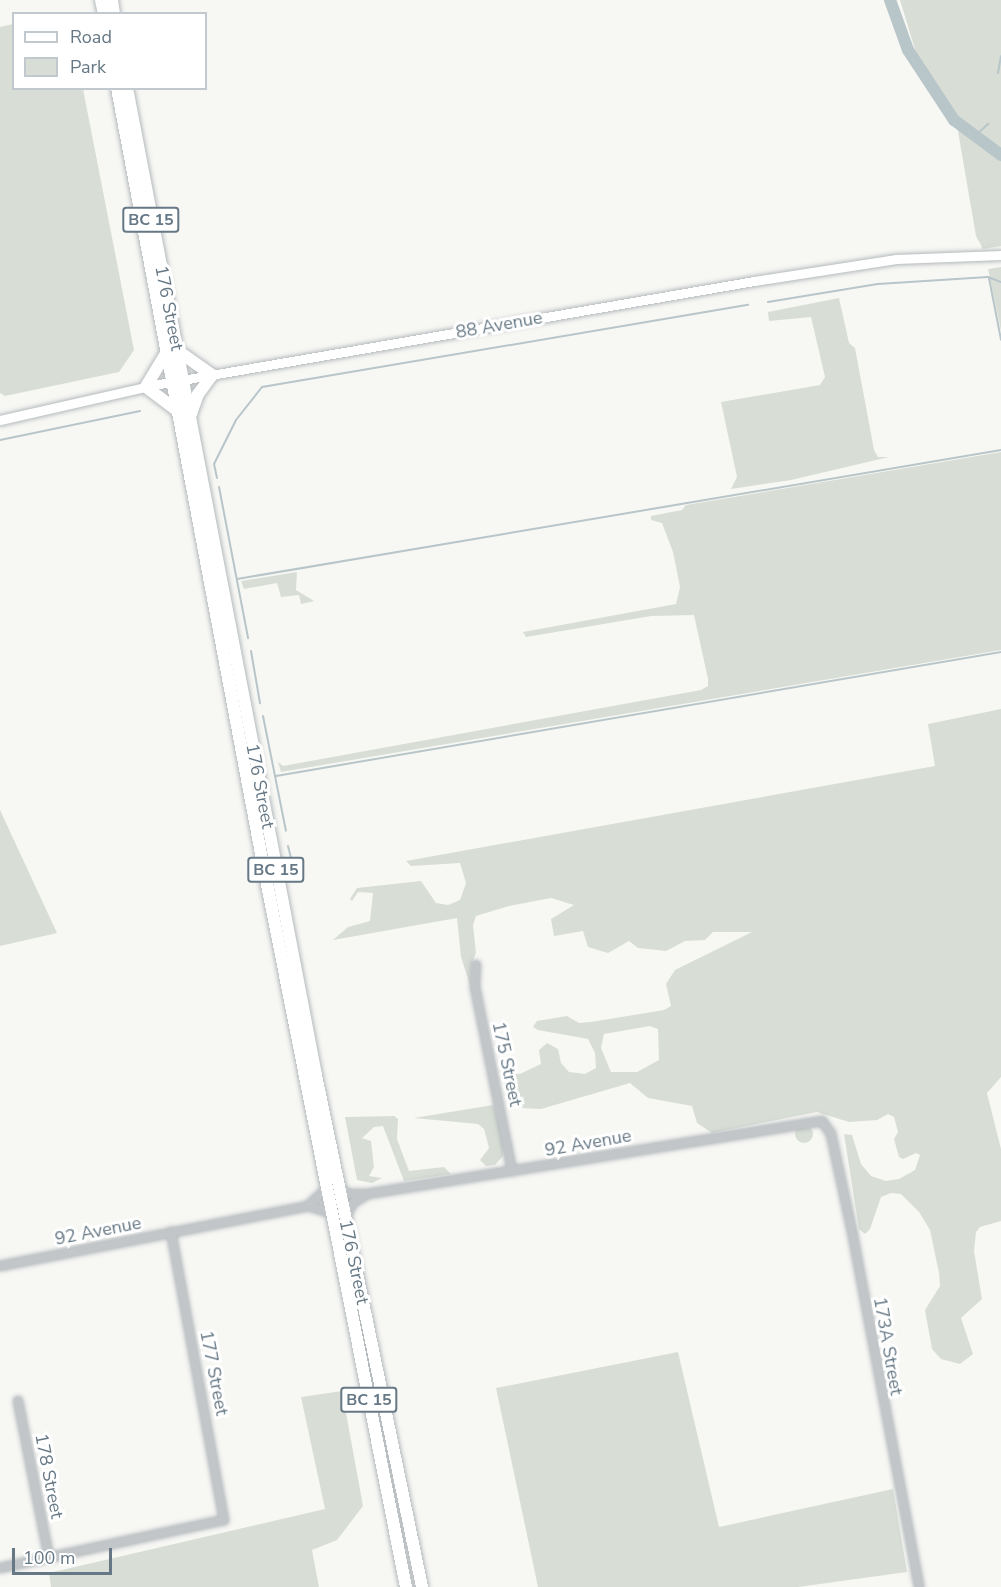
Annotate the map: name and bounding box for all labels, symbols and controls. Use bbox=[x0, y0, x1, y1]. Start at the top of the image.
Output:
legend bbox=[12, 12, 207, 90]
text: Road bbox=[70, 25, 112, 49]
text: Park bbox=[70, 55, 106, 79]
road number: BC 15 bbox=[121, 207, 181, 233]
street label: 176 Street bbox=[150, 264, 188, 352]
street label: 88 Avenue bbox=[454, 307, 544, 343]
street label: 176 Street bbox=[241, 742, 279, 830]
road number: BC 15 bbox=[246, 857, 306, 883]
street label: 175 Street bbox=[487, 1020, 527, 1108]
street label: 92 Avenue bbox=[543, 1125, 633, 1161]
street label: 92 Avenue bbox=[53, 1212, 143, 1250]
street label: 176 Street bbox=[334, 1218, 374, 1306]
street label: 173A Street bbox=[869, 1295, 907, 1397]
street label: 177 Street bbox=[195, 1329, 233, 1417]
road number: BC 15 bbox=[339, 1387, 399, 1413]
street label: 178 Street bbox=[30, 1432, 68, 1520]
scale bar bbox=[15, 1536, 116, 1574]
text: 100 m bbox=[23, 1546, 75, 1570]

